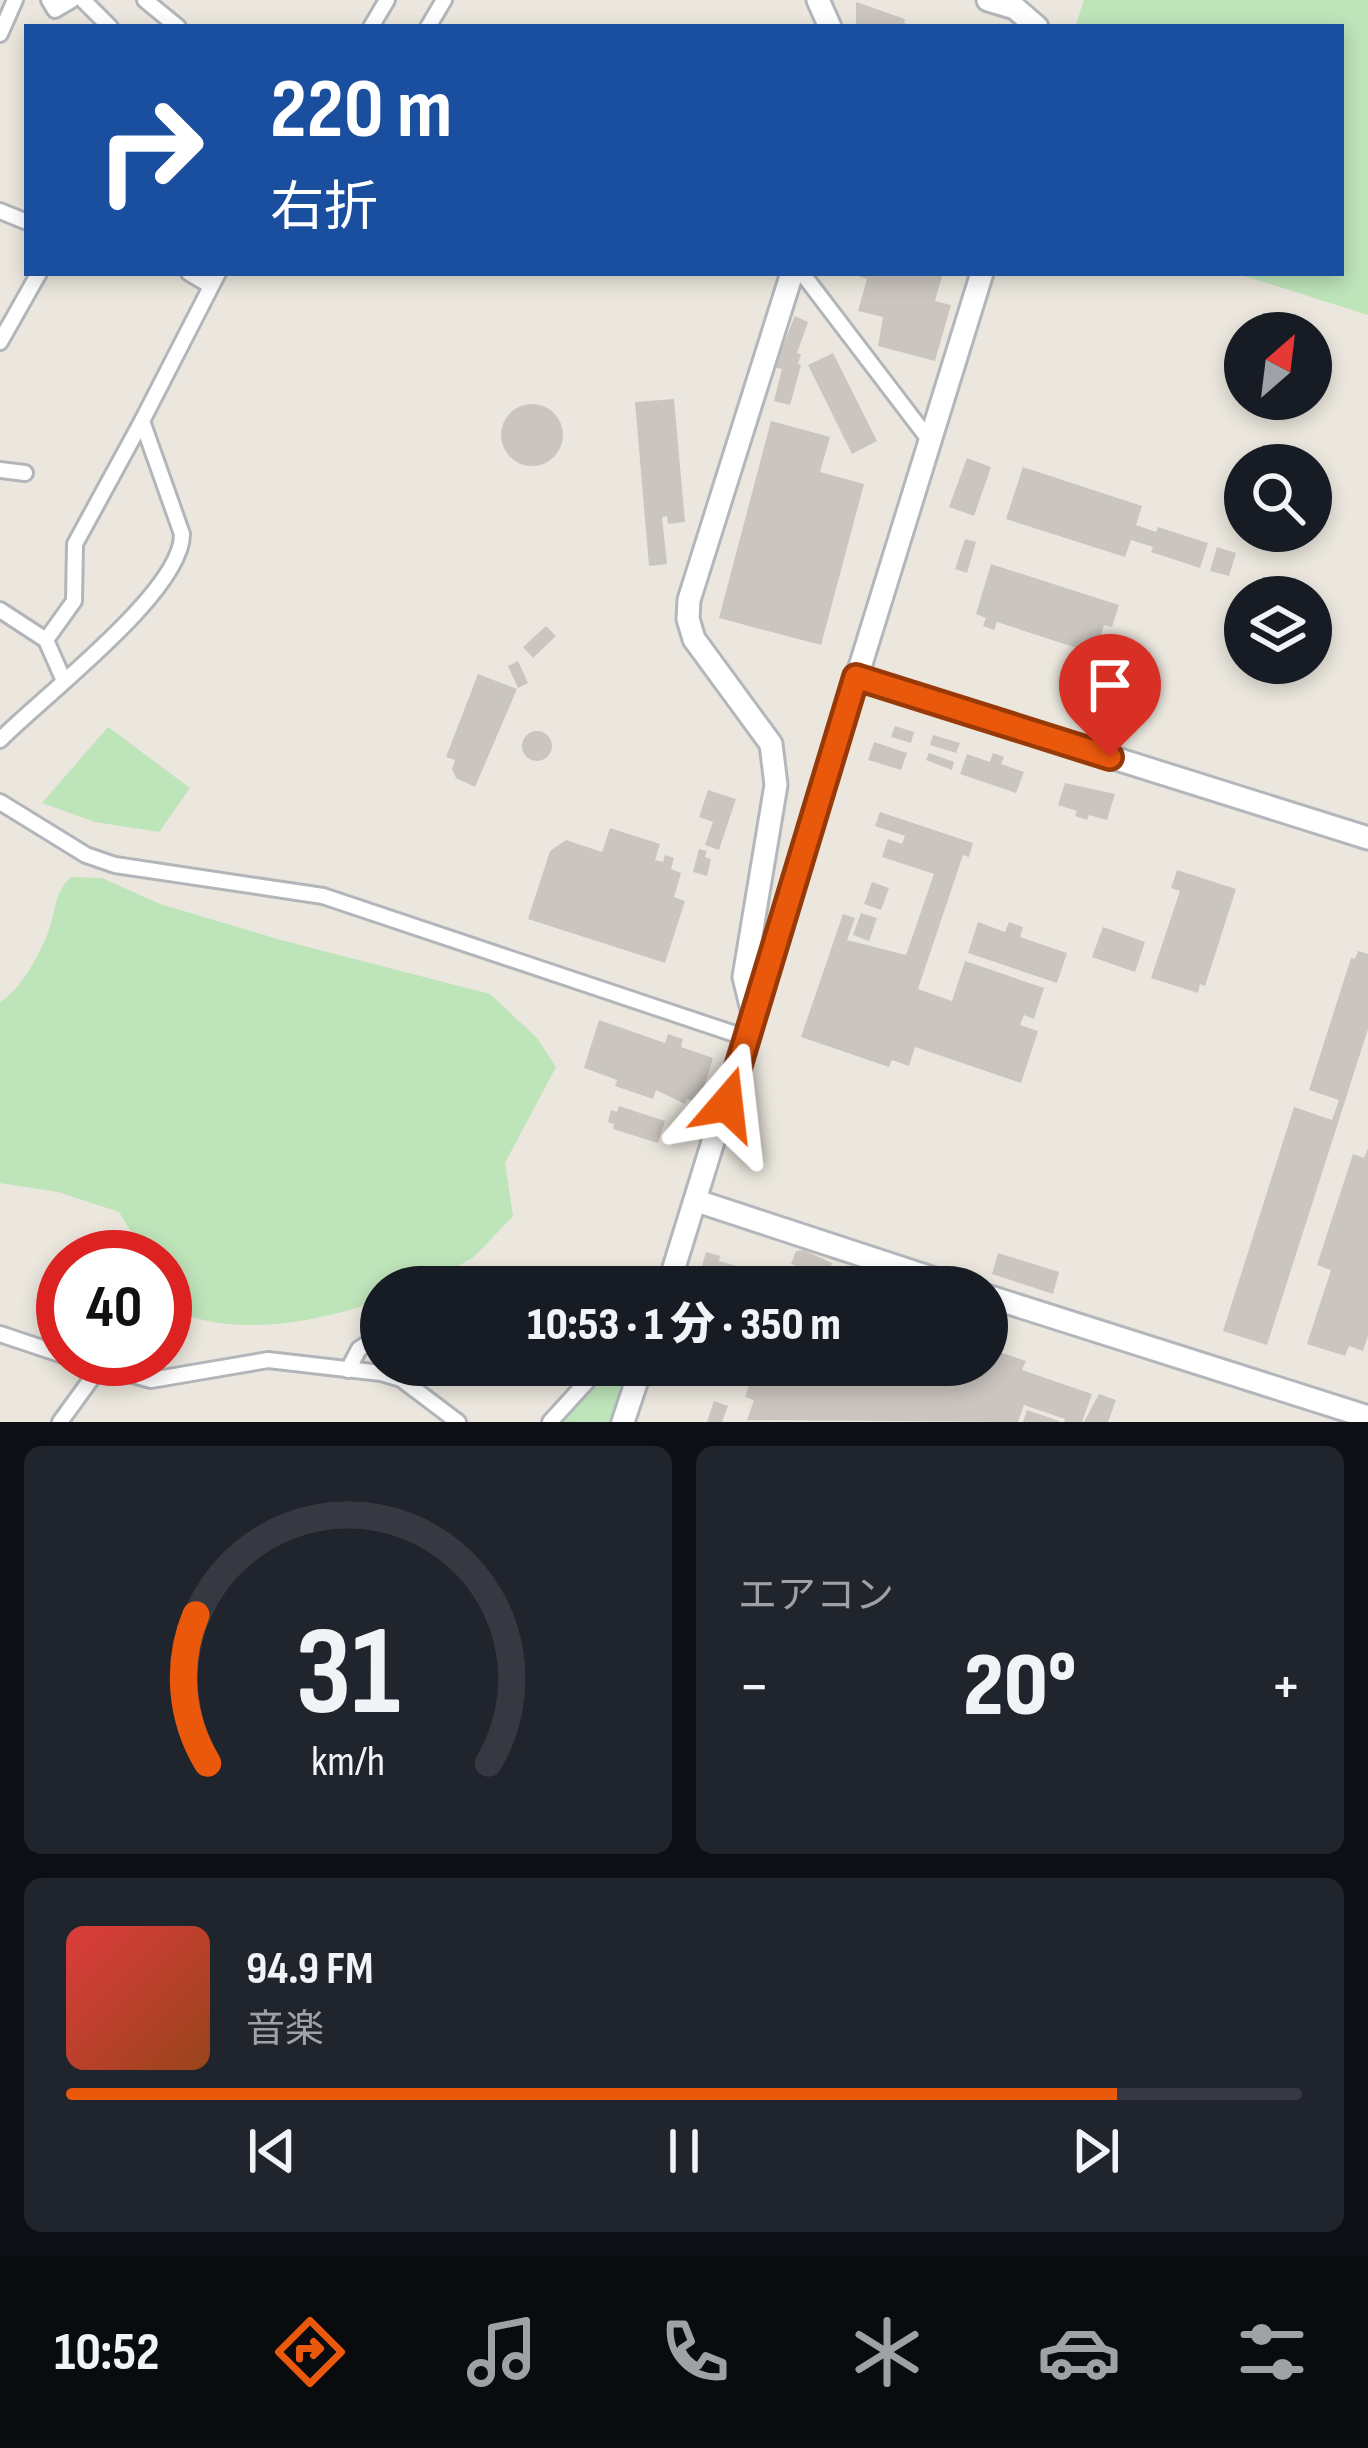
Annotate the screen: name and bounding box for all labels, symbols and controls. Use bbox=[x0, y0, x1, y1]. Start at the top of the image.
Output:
text: 220 m bbox=[270, 60, 452, 161]
icon: right bbox=[72, 72, 228, 228]
text: 右折 bbox=[270, 176, 378, 241]
north arrow bbox=[1224, 312, 1332, 420]
map controls bbox=[1224, 312, 1332, 684]
button: search bbox=[1224, 444, 1332, 552]
button: layers bbox=[1224, 576, 1332, 684]
pin bbox=[1059, 634, 1161, 757]
icon: arrive bbox=[1077, 652, 1143, 718]
position arrow bbox=[664, 1041, 790, 1167]
speed limit sign: 40 bbox=[36, 1230, 192, 1386]
text: 10:53 · 1 分 · 350 m bbox=[527, 1298, 841, 1353]
text: エアコン bbox=[738, 1573, 894, 1620]
text: 31 bbox=[296, 1600, 400, 1749]
text: 20° bbox=[963, 1633, 1077, 1741]
text: − bbox=[738, 1648, 770, 1727]
text: + bbox=[1270, 1648, 1302, 1727]
text: km/h bbox=[311, 1736, 385, 1788]
text: 94.9 FM bbox=[246, 1942, 374, 1997]
text: 音楽 bbox=[246, 2007, 324, 2054]
icon: previous bbox=[239, 2118, 305, 2184]
icon: pause bbox=[651, 2118, 717, 2184]
icon: next bbox=[1063, 2118, 1129, 2184]
icon: directions bbox=[268, 2310, 352, 2394]
icon: music bbox=[460, 2310, 544, 2394]
icon: phone bbox=[653, 2310, 737, 2394]
icon: climate bbox=[845, 2310, 929, 2394]
icon: car bbox=[1037, 2310, 1121, 2394]
icon: filters bbox=[1230, 2310, 1314, 2394]
text: 10:52 bbox=[54, 2320, 160, 2385]

